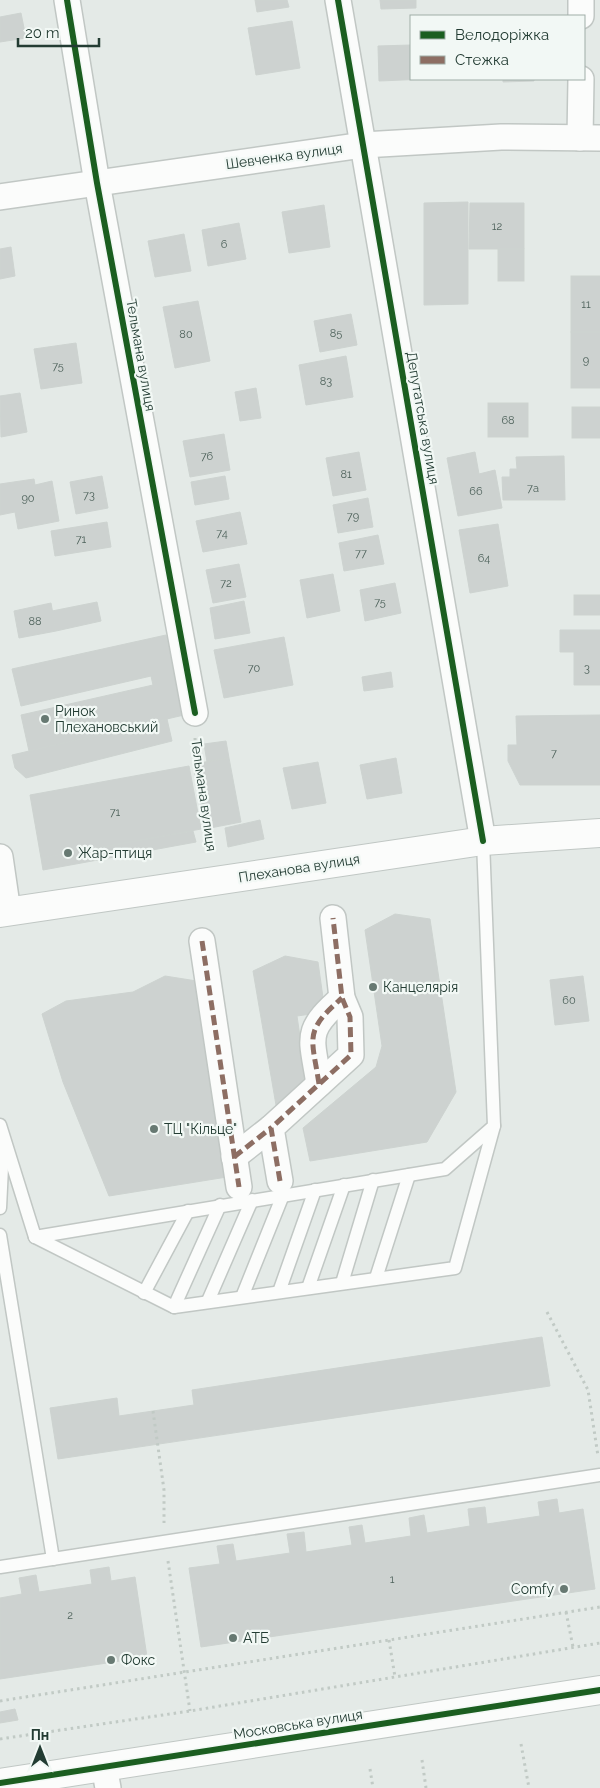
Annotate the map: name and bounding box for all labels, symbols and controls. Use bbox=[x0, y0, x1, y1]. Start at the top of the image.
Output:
scale bar bbox=[18, 15, 99, 47]
legend bbox=[410, 15, 585, 80]
text: 20 m bbox=[25, 24, 60, 42]
text: Велодоріжка bbox=[455, 26, 549, 44]
text: Стежка bbox=[455, 51, 509, 69]
street label: Шевченка вулиця bbox=[225, 140, 343, 172]
house number: 12 bbox=[492, 220, 502, 233]
house number: 6 bbox=[221, 238, 228, 251]
street label: Тельмана вулиця bbox=[123, 298, 159, 412]
house number: 11 bbox=[581, 298, 591, 311]
house number: 85 bbox=[330, 327, 342, 340]
house number: 80 bbox=[179, 328, 193, 341]
street label: Депутатська вулиця bbox=[403, 350, 443, 486]
house number: 9 bbox=[583, 354, 589, 367]
house number: 75 bbox=[52, 360, 64, 373]
house number: 83 bbox=[320, 375, 332, 388]
house number: 68 bbox=[501, 414, 515, 427]
house number: 76 bbox=[201, 450, 214, 463]
house number: 81 bbox=[340, 468, 352, 481]
house number: 7а bbox=[527, 482, 539, 495]
house number: 66 bbox=[469, 485, 483, 498]
house number: 73 bbox=[83, 489, 95, 502]
house number: 90 bbox=[21, 492, 35, 505]
house number: 79 bbox=[347, 510, 359, 523]
house number: 74 bbox=[216, 527, 228, 540]
house number: 71 bbox=[76, 533, 87, 546]
house number: 77 bbox=[355, 547, 367, 560]
house number: 64 bbox=[478, 552, 490, 565]
house number: 72 bbox=[220, 577, 232, 590]
house number: 75 bbox=[374, 596, 386, 609]
house number: 88 bbox=[28, 615, 42, 628]
house number: 70 bbox=[248, 662, 261, 675]
house number: 3 bbox=[584, 662, 590, 675]
place label: Ринок Плехановський bbox=[55, 703, 158, 735]
marker: Ринок Плехановський bbox=[39, 713, 51, 725]
street label: Тельмана вулиця bbox=[188, 738, 220, 852]
house number: 7 bbox=[551, 747, 557, 760]
house number: 71 bbox=[110, 806, 121, 819]
place label: Жар-птиця bbox=[78, 845, 152, 861]
marker: Жар-птиця bbox=[62, 847, 74, 859]
street label: Плеханова вулиця bbox=[237, 851, 361, 885]
place label: Канцелярія bbox=[383, 979, 458, 995]
marker: Канцелярія bbox=[367, 981, 379, 993]
house number: 60 bbox=[562, 994, 576, 1007]
place label: ТЦ "Кільце" bbox=[164, 1121, 237, 1137]
marker: ТЦ "Кільце" bbox=[148, 1123, 160, 1135]
house number: 1 bbox=[390, 1573, 395, 1586]
place label: Comfy bbox=[511, 1581, 554, 1597]
marker: Comfy bbox=[558, 1583, 570, 1595]
house number: 2 bbox=[67, 1609, 73, 1622]
place label: АТБ bbox=[243, 1630, 269, 1646]
marker: АТБ bbox=[227, 1632, 239, 1644]
place label: Фокс bbox=[121, 1652, 156, 1668]
marker: Фокс bbox=[105, 1654, 117, 1666]
street label: Московська вулиця bbox=[232, 1706, 364, 1742]
north arrow bbox=[15, 1723, 65, 1773]
text: Пн bbox=[31, 1727, 49, 1743]

